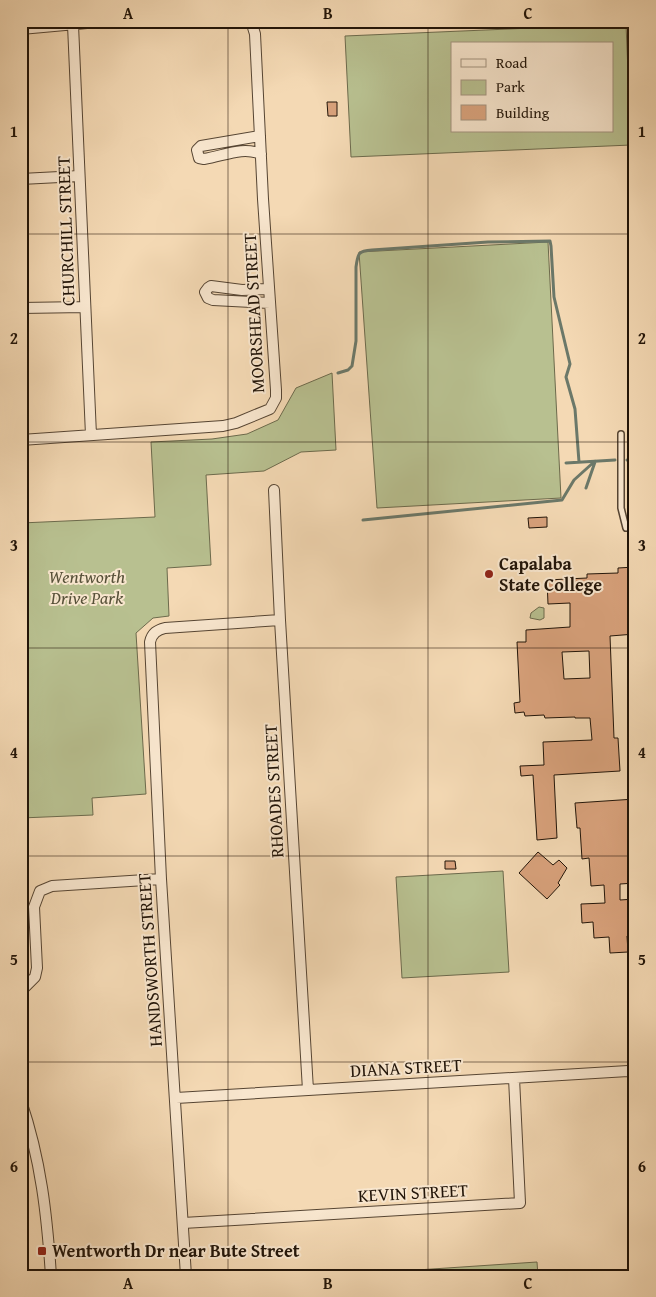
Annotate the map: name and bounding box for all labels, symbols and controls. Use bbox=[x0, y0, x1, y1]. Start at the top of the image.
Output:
text: A bbox=[123, 1, 134, 25]
text: B bbox=[323, 1, 333, 25]
text: C bbox=[523, 1, 533, 25]
legend bbox=[451, 42, 614, 132]
text: Road bbox=[496, 52, 527, 73]
text: Park bbox=[496, 76, 525, 97]
text: Building bbox=[496, 102, 550, 123]
text: 1 bbox=[10, 119, 18, 143]
text: 1 bbox=[638, 119, 646, 143]
street label: CHURCHILL STREET bbox=[49, 155, 82, 307]
street label: MOORSHEAD STREET bbox=[236, 232, 271, 394]
text: 2 bbox=[10, 326, 18, 350]
text: 2 bbox=[638, 326, 646, 350]
text: 3 bbox=[10, 533, 18, 557]
text: 3 bbox=[638, 533, 646, 557]
place label: Capalaba State College bbox=[499, 550, 602, 598]
park label: Wentworth Drive Park bbox=[49, 563, 125, 611]
marker: Capalaba State College bbox=[483, 568, 495, 580]
street label: RHOADES STREET bbox=[257, 723, 290, 859]
text: 4 bbox=[10, 740, 18, 764]
text: 4 bbox=[638, 740, 646, 764]
street label: HANDSWORTH STREET bbox=[130, 872, 169, 1048]
text: 5 bbox=[10, 947, 18, 971]
text: 5 bbox=[638, 947, 646, 971]
street label: DIANA STREET bbox=[350, 1051, 462, 1084]
text: 6 bbox=[10, 1154, 18, 1178]
text: 6 bbox=[638, 1154, 646, 1178]
street label: KEVIN STREET bbox=[357, 1176, 469, 1209]
place label: Wentworth Dr near Bute Street bbox=[52, 1237, 300, 1264]
marker: Wentworth Dr near Bute Street bbox=[36, 1245, 48, 1257]
text: A bbox=[123, 1271, 134, 1295]
text: B bbox=[323, 1271, 333, 1295]
text: C bbox=[523, 1271, 533, 1295]

